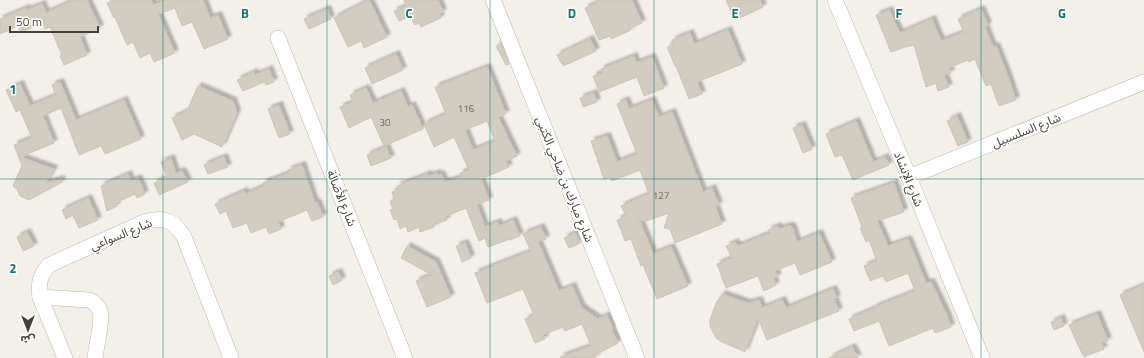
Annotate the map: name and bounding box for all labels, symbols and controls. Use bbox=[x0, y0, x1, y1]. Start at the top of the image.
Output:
text: B bbox=[241, 3, 249, 23]
text: C bbox=[405, 3, 413, 23]
text: D bbox=[568, 3, 576, 23]
text: E bbox=[731, 3, 739, 23]
text: F bbox=[896, 3, 903, 23]
text: G bbox=[1058, 3, 1066, 23]
scale bar bbox=[10, 8, 98, 34]
text: 50 m bbox=[16, 12, 42, 31]
text: 1 bbox=[9, 79, 17, 99]
house number: 116 bbox=[458, 101, 475, 116]
street label: شارع السلسبيل bbox=[988, 107, 1064, 153]
street label: شارع مبارك بن ضاحي الكتبي bbox=[530, 113, 599, 245]
house number: 30 bbox=[379, 115, 391, 130]
street label: شارع الإنشاد bbox=[889, 148, 929, 210]
street label: شارع الأَصَالَة bbox=[322, 167, 362, 229]
house number: 127 bbox=[653, 188, 669, 203]
street label: شارع السواعي bbox=[87, 213, 155, 256]
text: 2 bbox=[9, 258, 17, 278]
north arrow bbox=[8, 310, 48, 350]
text: ش bbox=[20, 332, 36, 348]

